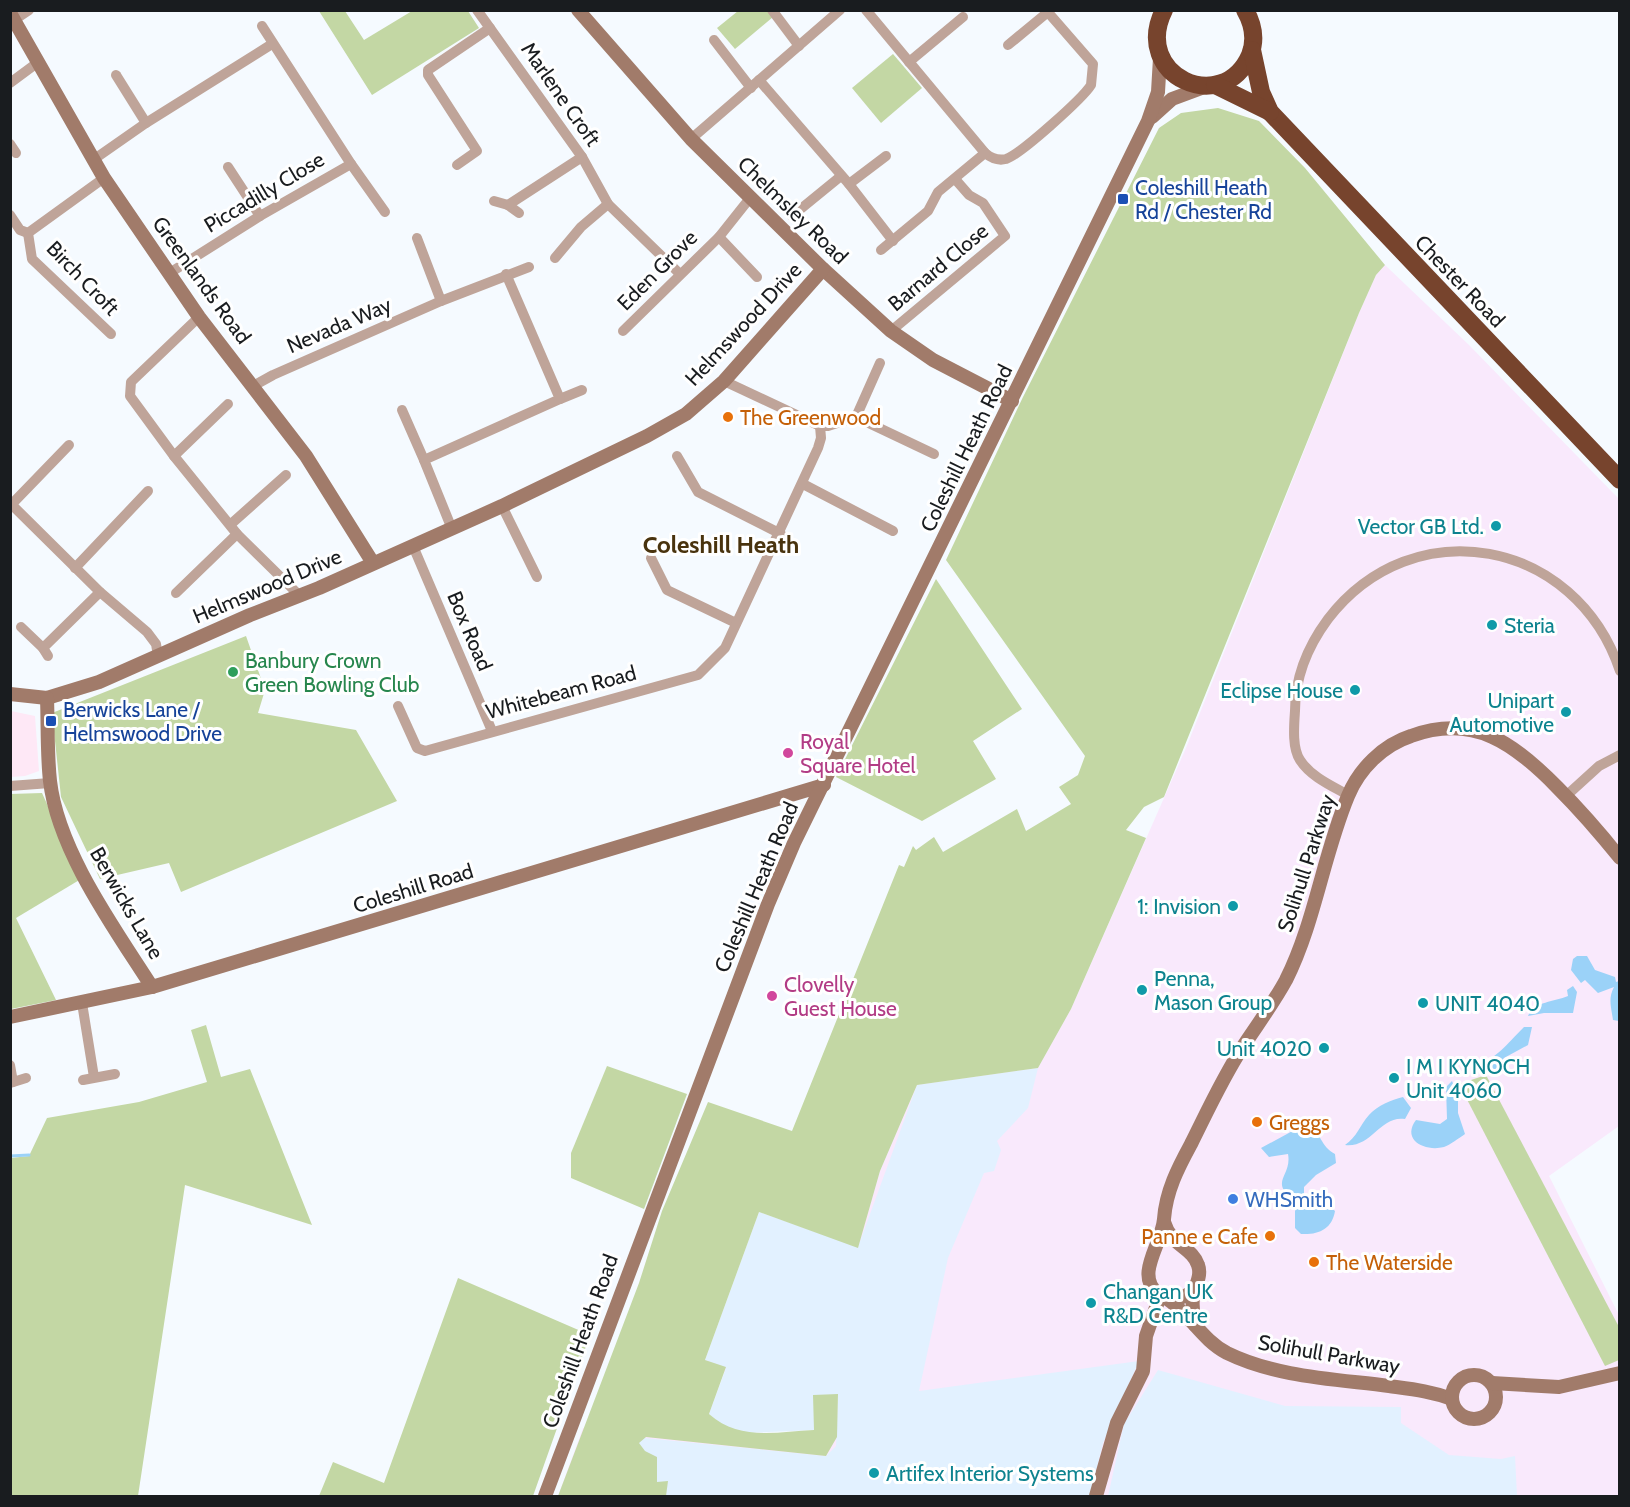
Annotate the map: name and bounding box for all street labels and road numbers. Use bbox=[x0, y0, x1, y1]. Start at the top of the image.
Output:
street label: Marlene Croft bbox=[516, 37, 606, 151]
street label: Piccadilly Close bbox=[200, 146, 329, 238]
street label: Chelmsley Road bbox=[733, 151, 853, 269]
street label: Greenlands Road bbox=[148, 212, 256, 348]
street label: Barnard Close bbox=[883, 218, 993, 316]
street label: Eden Grove bbox=[612, 225, 702, 315]
street label: Chester Road bbox=[1410, 230, 1510, 332]
street label: Birch Croft bbox=[42, 236, 124, 320]
street label: Helmswood Drive bbox=[680, 257, 807, 391]
street label: Nevada Way bbox=[283, 292, 395, 358]
street label: Coleshill Heath Road bbox=[915, 360, 1017, 536]
street label: Helmswood Drive bbox=[189, 543, 345, 629]
street label: Box Road bbox=[442, 587, 498, 675]
street label: Whitebeam Road bbox=[483, 660, 639, 724]
street label: Solihull Parkway bbox=[1272, 791, 1340, 935]
street label: Coleshill Heath Road bbox=[709, 798, 803, 976]
street label: Berwicks Lane bbox=[85, 843, 169, 964]
street label: Coleshill Road bbox=[350, 858, 476, 918]
street label: Coleshill Heath Road bbox=[537, 1251, 623, 1431]
street label: Solihull Parkway bbox=[1256, 1329, 1402, 1379]

